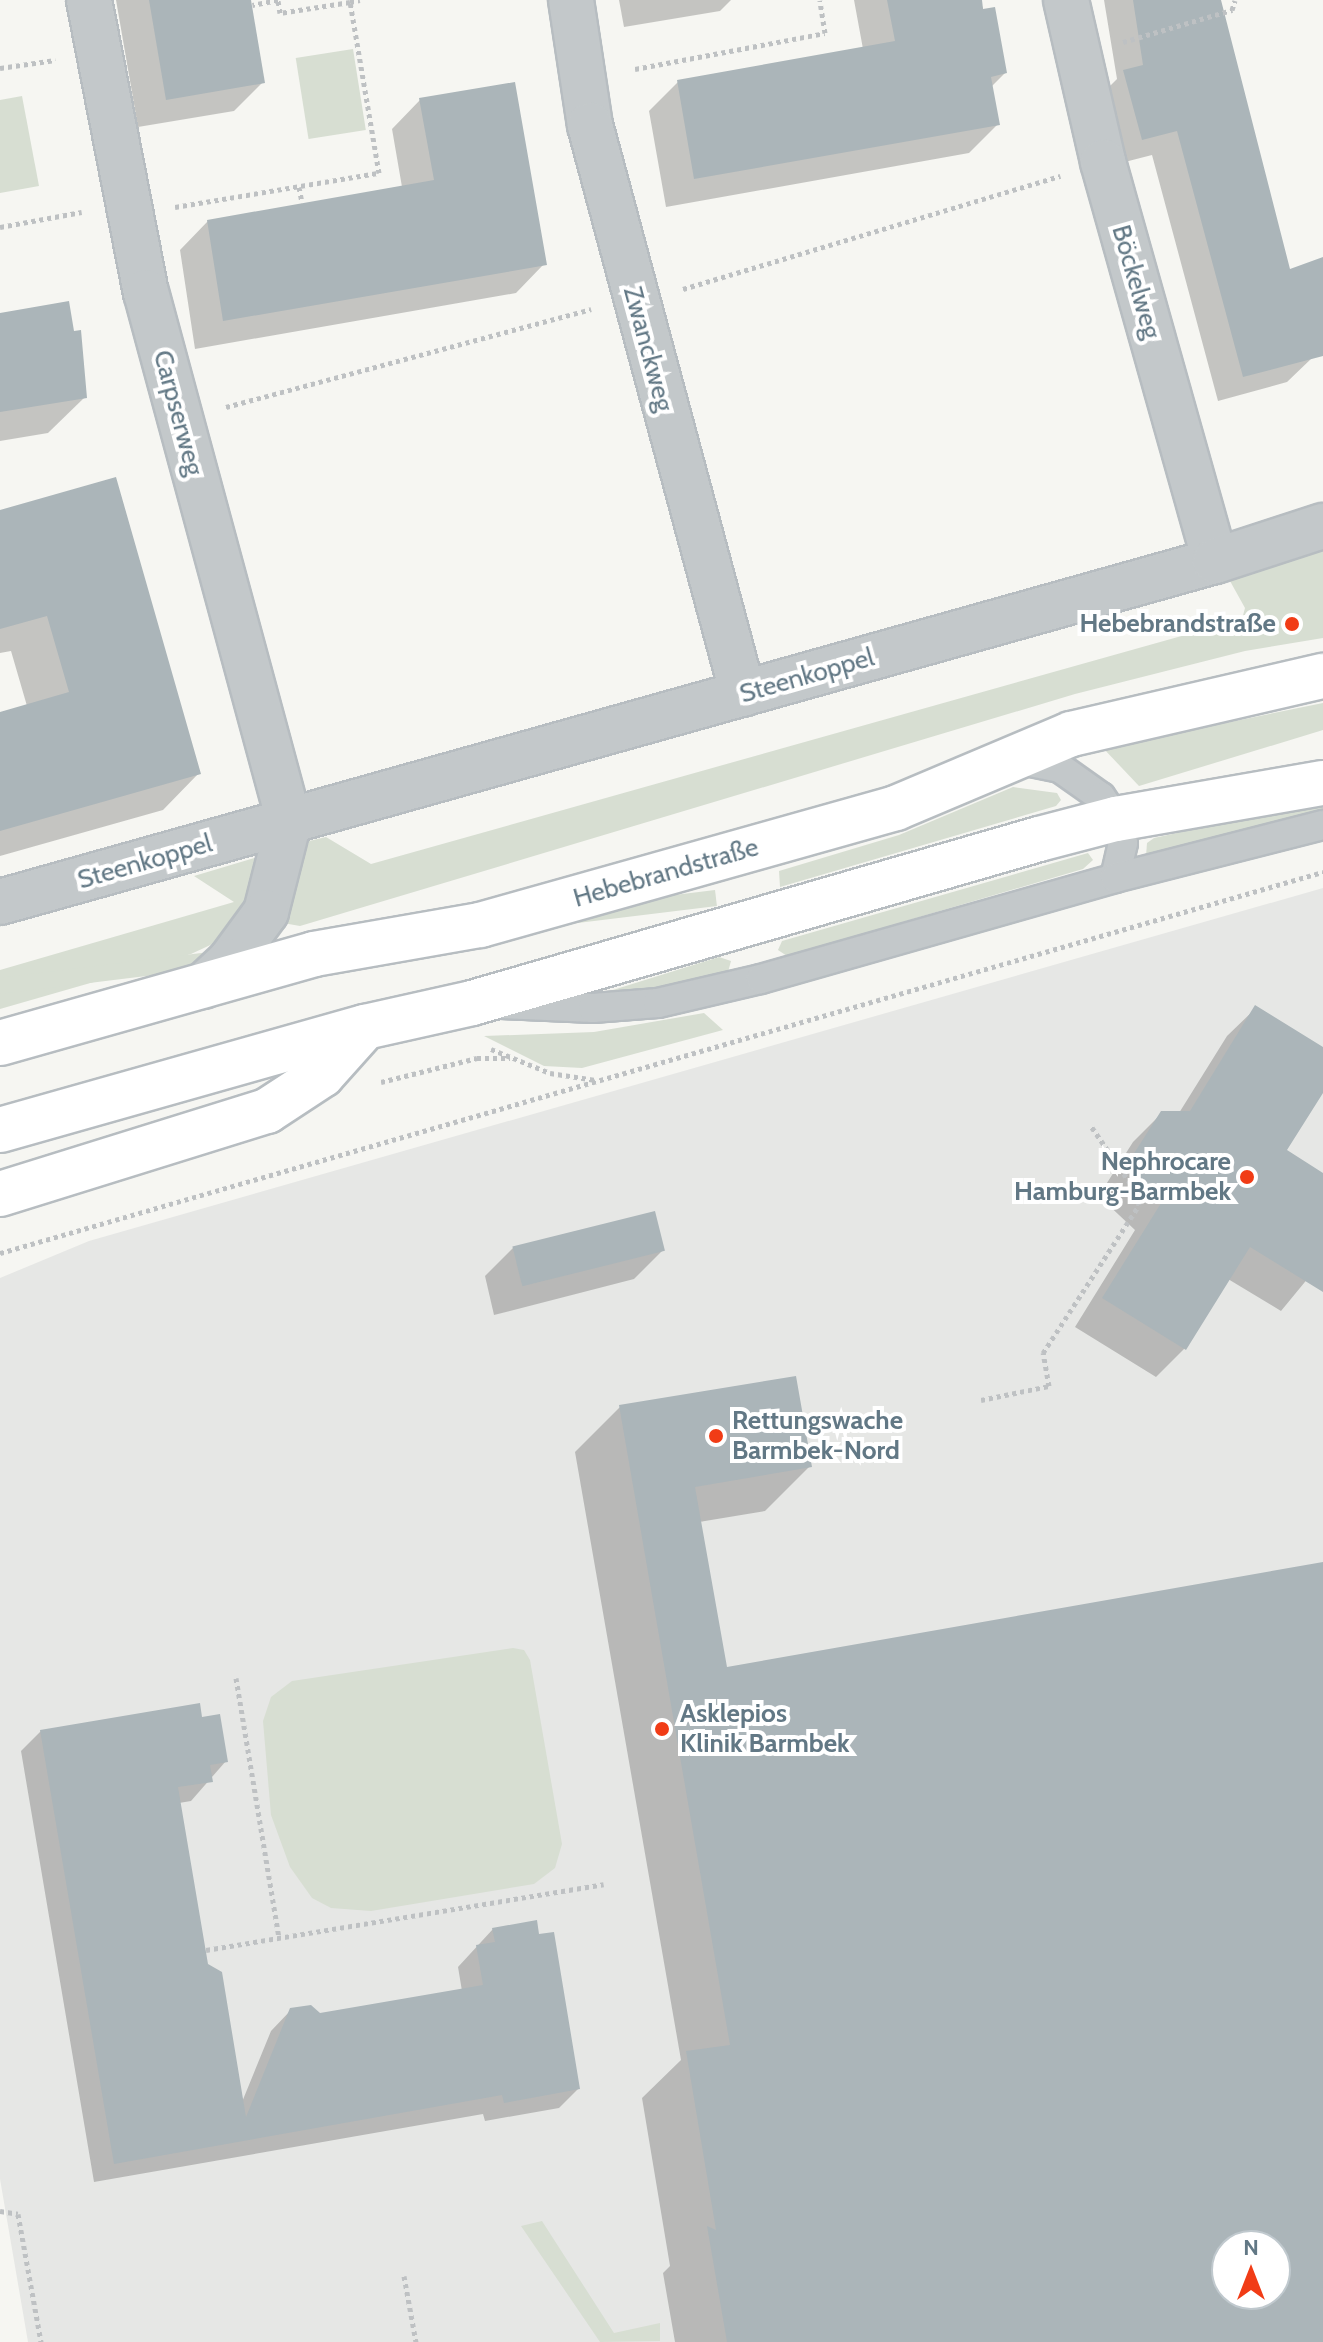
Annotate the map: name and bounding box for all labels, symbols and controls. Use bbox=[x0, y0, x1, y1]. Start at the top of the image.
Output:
street label: Böckelweg bbox=[1105, 221, 1167, 343]
street label: Zwanckweg bbox=[616, 283, 680, 415]
street label: Carpserweg bbox=[146, 347, 210, 479]
place label: Hebebrandstraße bbox=[1079, 608, 1276, 640]
marker: Hebebrandstraße bbox=[1283, 615, 1301, 633]
street label: Steenkoppel bbox=[736, 642, 878, 710]
street label: Steenkoppel bbox=[74, 828, 216, 896]
street label: Hebebrandstraße bbox=[570, 832, 762, 914]
place label: Nephrocare Hamburg-Barmbek bbox=[1014, 1146, 1231, 1208]
marker: Nephrocare Hamburg-Barmbek bbox=[1238, 1168, 1256, 1186]
place label: Rettungswache Barmbek-Nord bbox=[732, 1405, 903, 1466]
marker: Rettungswache Barmbek-Nord bbox=[707, 1427, 725, 1445]
place label: Asklepios Klinik Barmbek bbox=[680, 1698, 850, 1760]
marker: Asklepios Klinik Barmbek bbox=[651, 1718, 673, 1740]
north arrow bbox=[1211, 2230, 1291, 2310]
text: N bbox=[1243, 2234, 1259, 2261]

